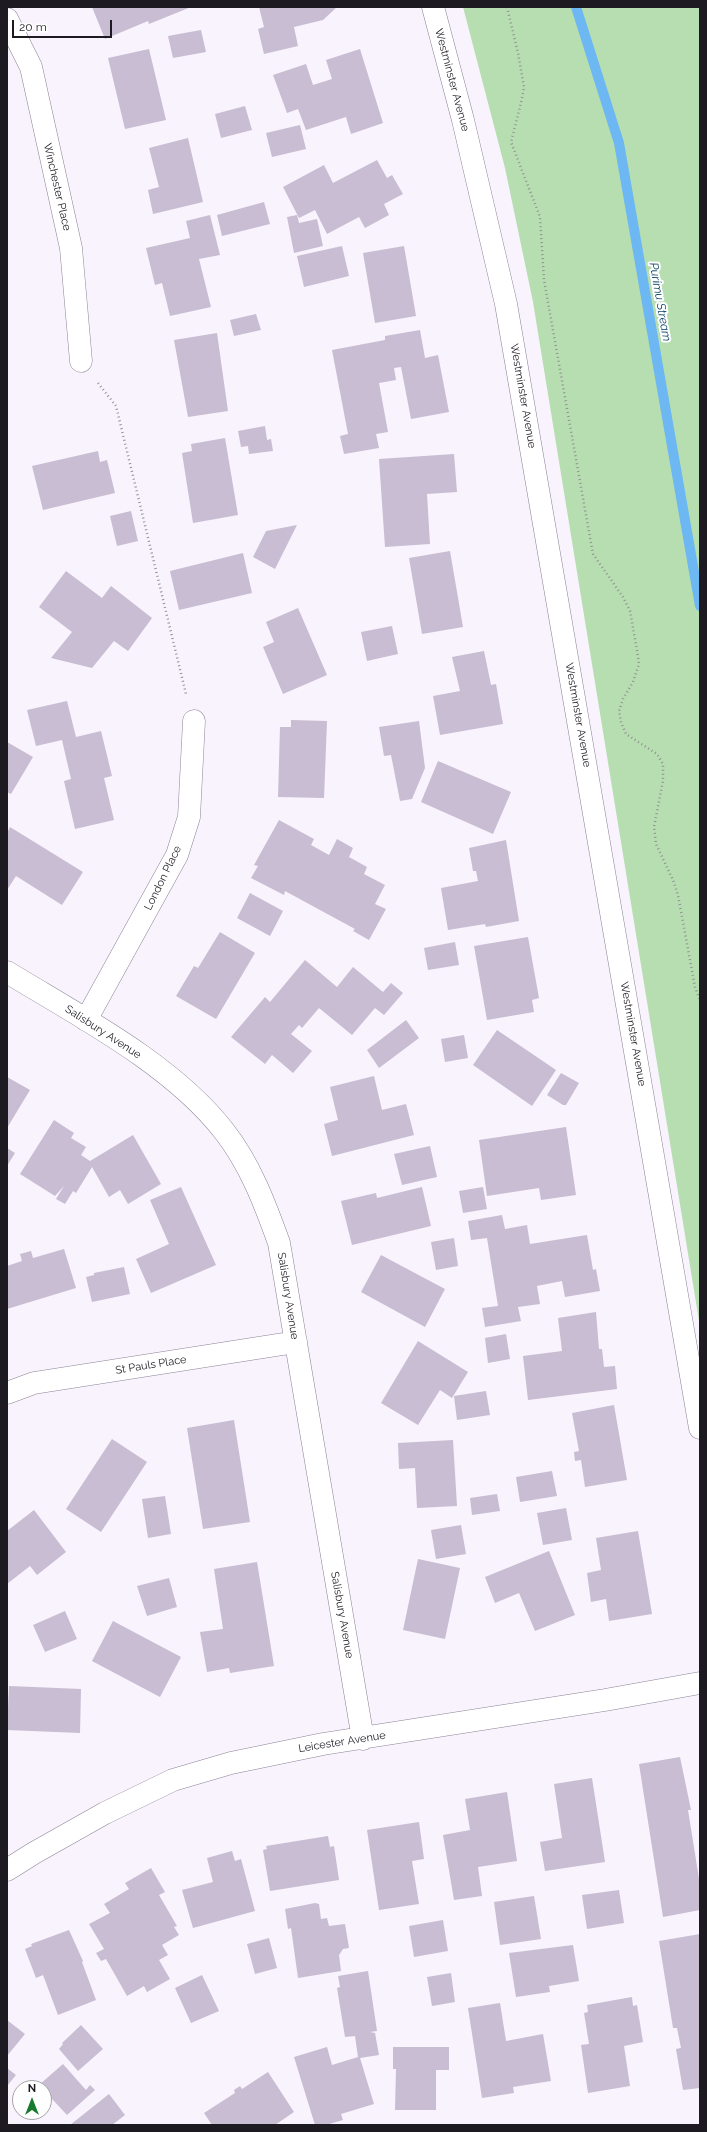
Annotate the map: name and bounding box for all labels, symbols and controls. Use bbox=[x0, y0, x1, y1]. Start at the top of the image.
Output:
scale bar bbox=[14, 12, 114, 38]
text: 20 m bbox=[19, 20, 47, 34]
street label: Westminster Avenue bbox=[432, 27, 472, 133]
street label: Winchester Place bbox=[41, 142, 73, 232]
water label: Purimu Stream bbox=[646, 261, 674, 343]
street label: Westminster Avenue bbox=[507, 343, 539, 449]
street label: Westminster Avenue bbox=[562, 662, 594, 768]
street label: London Place bbox=[142, 844, 184, 912]
street label: Westminster Avenue bbox=[617, 981, 649, 1087]
street label: Salisbury Avenue bbox=[63, 1003, 143, 1061]
street label: Salisbury Avenue bbox=[275, 1252, 301, 1340]
street label: St Pauls Place bbox=[115, 1353, 187, 1377]
street label: Salisbury Avenue bbox=[328, 1571, 356, 1659]
street label: Leicester Avenue bbox=[297, 1729, 387, 1755]
north arrow bbox=[12, 2080, 52, 2120]
text: N bbox=[28, 2082, 36, 2095]

